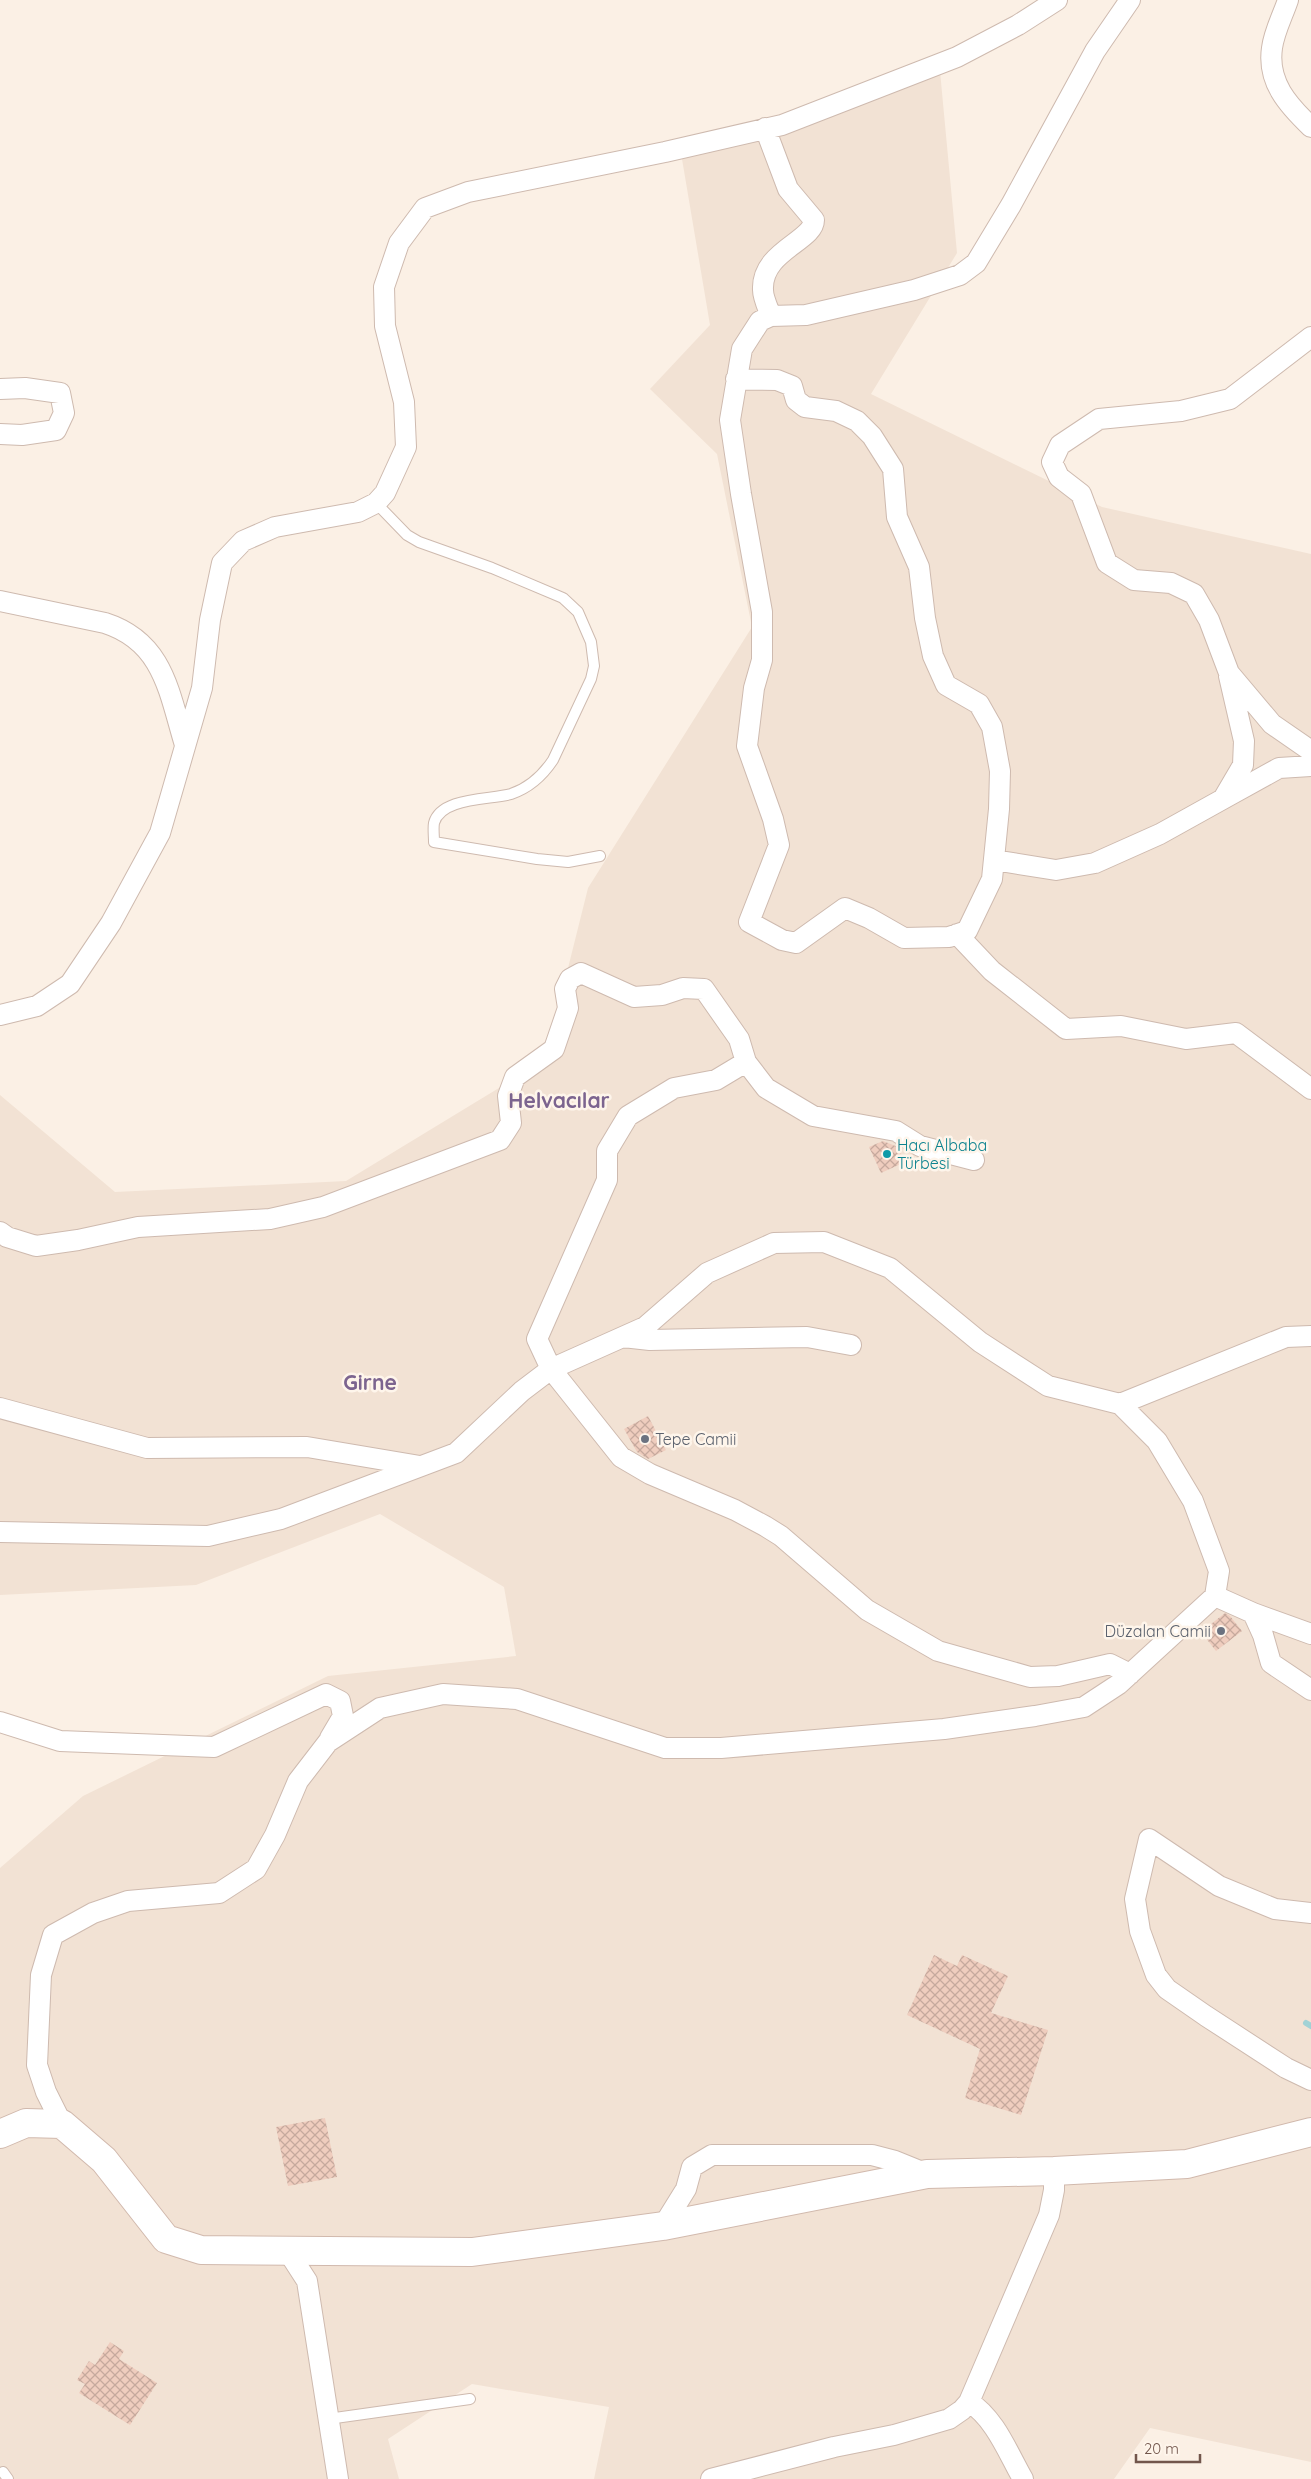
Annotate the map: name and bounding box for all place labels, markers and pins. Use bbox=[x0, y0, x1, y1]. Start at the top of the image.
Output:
place label: Hacı Albaba Türbesi bbox=[897, 1135, 987, 1173]
marker: Hacı Albaba Türbesi bbox=[881, 1148, 893, 1160]
place label: Tepe Camii bbox=[655, 1429, 736, 1449]
marker: Tepe Camii bbox=[639, 1433, 651, 1445]
place label: Düzalan Camii bbox=[1104, 1621, 1211, 1641]
marker: Düzalan Camii bbox=[1215, 1625, 1227, 1637]

